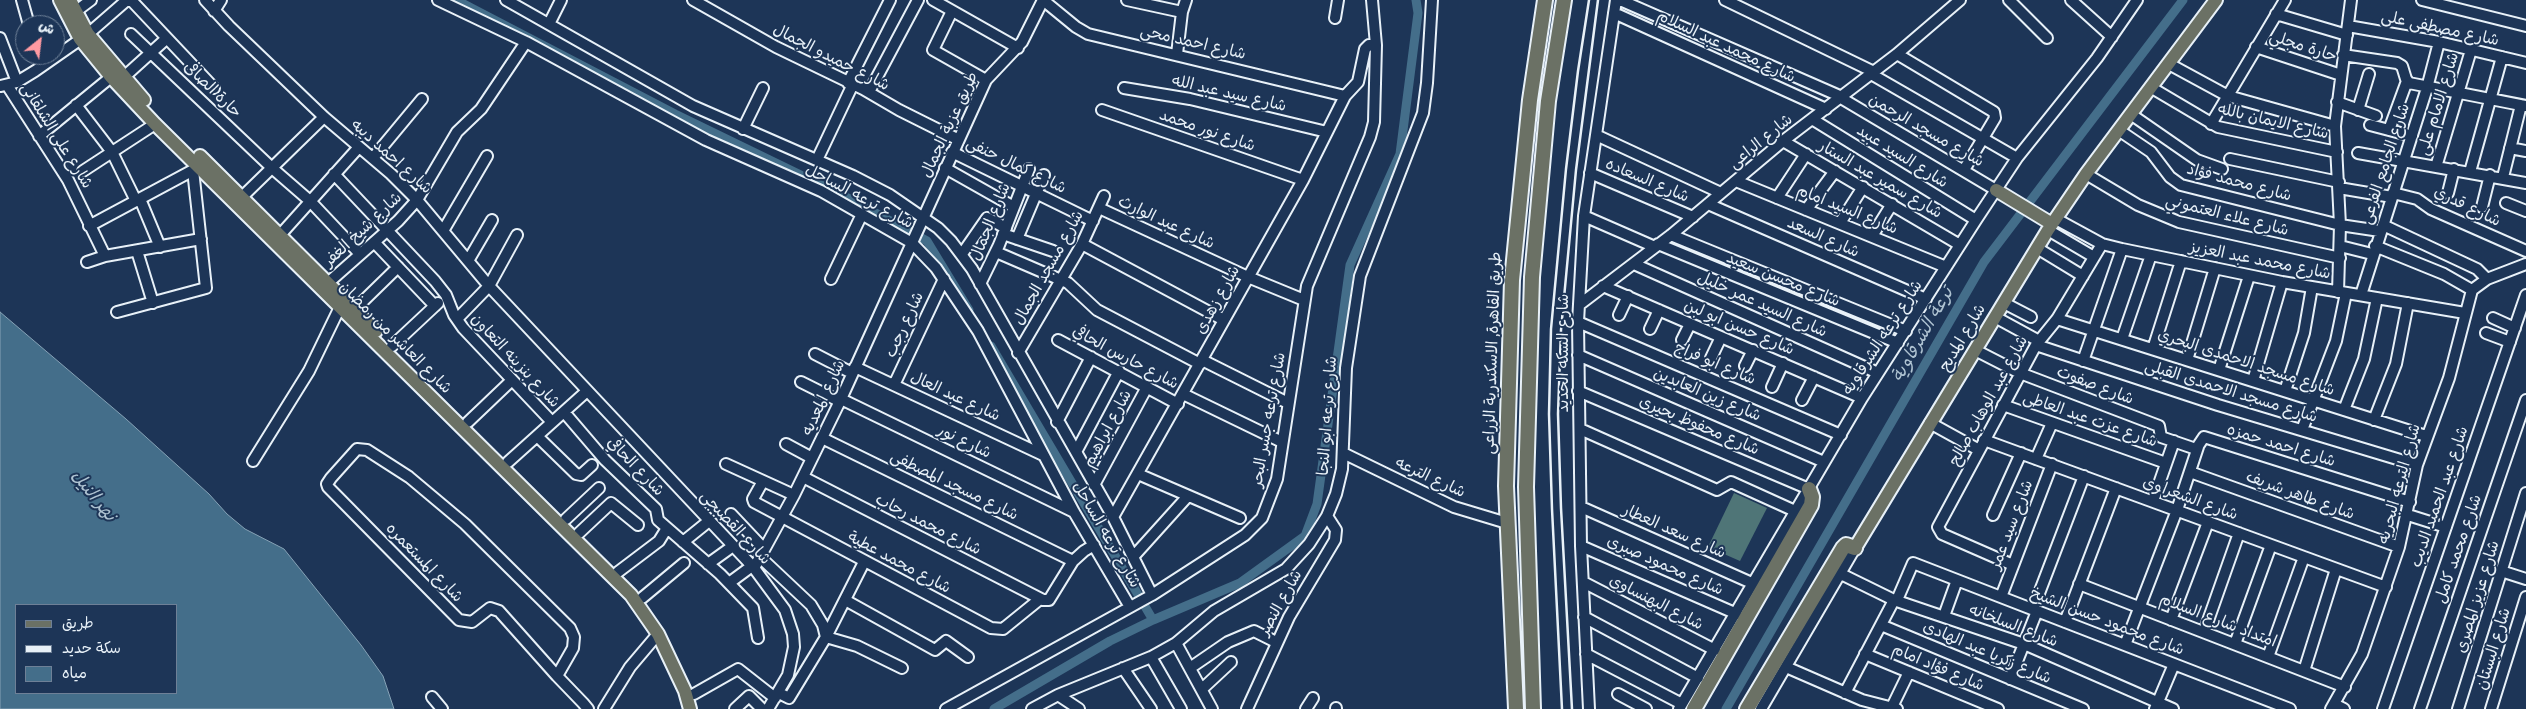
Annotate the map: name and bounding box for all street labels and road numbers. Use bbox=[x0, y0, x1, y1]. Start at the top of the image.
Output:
street label: شارع محمد عبد السلام bbox=[1654, 6, 1798, 88]
street label: شارع مصطفى على bbox=[2379, 7, 2501, 51]
street label: شارع حميدو الجمال bbox=[770, 20, 892, 96]
street label: شارع احمد محى bbox=[1138, 22, 1248, 64]
street label: حارة مجلي bbox=[2267, 27, 2339, 67]
street label: شارع الامام على bbox=[2414, 50, 2464, 158]
street label: حارة الصافى bbox=[179, 58, 245, 122]
street label: طريق عزبة الجمال bbox=[917, 69, 983, 181]
street label: شارع سيد عبد الله bbox=[1170, 71, 1288, 117]
street label: شارع على الشلقانى bbox=[16, 79, 96, 193]
street label: شارع مسجد الرحمن bbox=[1865, 90, 1987, 172]
street label: شارع الايمان بالله bbox=[2216, 100, 2330, 144]
street label: شارع الجامع الفرعى bbox=[2357, 101, 2415, 227]
street label: شارع نور محمد bbox=[1156, 106, 1258, 156]
street label: شارع الراعى bbox=[1725, 110, 1797, 174]
street label: شارع احمد ديبه bbox=[346, 116, 436, 198]
street label: شارع السيد عبيد bbox=[1853, 121, 1951, 193]
street label: شارع كمال حنفى bbox=[963, 134, 1069, 198]
street label: شارع سمير عبد الستار bbox=[1815, 137, 1945, 223]
street label: شارع السعاده bbox=[1602, 155, 1692, 207]
street label: شارع ترعه الساحل bbox=[802, 160, 916, 234]
street label: شارع محمد فؤاد bbox=[2185, 160, 2293, 206]
street label: شارع الجمال bbox=[967, 180, 1015, 264]
street label: شارع السيد امام bbox=[1794, 181, 1900, 239]
street label: شارع قدري bbox=[2430, 183, 2504, 231]
street label: شارع شيخ الغفر bbox=[320, 189, 406, 271]
street label: شارع علاء العتموني bbox=[2163, 191, 2291, 241]
street label: شارع عبد الوارث bbox=[1115, 192, 1217, 254]
street label: شارع مسجد الجمال bbox=[1010, 207, 1088, 329]
street label: شارع السعد bbox=[1784, 214, 1862, 262]
street label: شارع محمد عبد العزيز bbox=[2188, 238, 2332, 284]
street label: شارع محسن سعيد bbox=[1723, 248, 1843, 312]
street label: طريق القاهرة, الاسكندرية الزراعى bbox=[1480, 251, 1506, 455]
street label: شارع زهدى bbox=[1191, 262, 1245, 338]
street label: شارع السيد عمر خليل bbox=[1694, 268, 1830, 342]
street label: شارع ترعه الشرقاويه bbox=[1839, 277, 1927, 399]
street label: شارع العاشر من رمضان bbox=[335, 278, 455, 398]
street label: شارع رجب bbox=[881, 289, 929, 361]
street label: شارع السكه الحديد bbox=[1554, 294, 1574, 412]
street label: شارع حسن ابو لبن bbox=[1681, 296, 1797, 360]
street label: شارع المديح bbox=[1935, 301, 1991, 375]
street label: شارع بنزينه التعاون bbox=[466, 310, 564, 412]
street label: شارع حارس الحافي bbox=[1069, 322, 1181, 394]
street label: شارع مسجد الاحمدى البحري bbox=[2155, 325, 2337, 401]
street label: شارع عبد الوهاب صالح bbox=[1945, 333, 2033, 469]
street label: شارع ابو فراج bbox=[1672, 338, 1758, 390]
street label: شارع ترعه جسر البحر bbox=[1248, 351, 1290, 489]
street label: شارع ترعه ابو النجا bbox=[1314, 356, 1342, 476]
street label: شارع المعديه bbox=[798, 357, 850, 439]
street label: شارع مسجد الاحمدى القبلى bbox=[2142, 357, 2320, 427]
street label: شارع صفوت bbox=[2054, 363, 2136, 409]
street label: شارع زين العابدين bbox=[1650, 364, 1764, 426]
street label: شارع عبد العال bbox=[907, 368, 1003, 426]
street label: شارع ابراهيم bbox=[1079, 387, 1137, 471]
street label: شارع عزت عبد العاطى bbox=[2020, 388, 2160, 452]
street label: شارع محفوظ بحيرى bbox=[1636, 392, 1762, 460]
street label: شارع احمد حمزه bbox=[2224, 420, 2338, 472]
street label: شارع نور bbox=[934, 421, 994, 463]
street label: شارع الترعه البحريه bbox=[2375, 422, 2425, 546]
street label: شارع عبد الحميد الديب bbox=[2407, 424, 2473, 570]
street label: شارع الحافي bbox=[602, 434, 668, 500]
street label: شارع مسجد المصطفى bbox=[887, 447, 1021, 525]
street label: شارع الترعه bbox=[1392, 453, 1468, 503]
street label: شارع طاهر شريف bbox=[2243, 467, 2357, 525]
street label: شارع الشعراوى bbox=[2140, 473, 2240, 525]
street label: شارع سيد عمر bbox=[1986, 477, 2038, 573]
street label: شارع ترعه الساحل bbox=[1068, 478, 1144, 592]
street label: شارع القصبجى bbox=[696, 487, 774, 569]
street label: شارع محمد رحاب bbox=[872, 490, 984, 560]
street label: شارع محمد كامل bbox=[2431, 492, 2487, 606]
street label: شارع سعد العطار bbox=[1620, 501, 1728, 563]
street label: شارع المستعمره bbox=[381, 519, 467, 607]
street label: شارع محمد عطية bbox=[844, 528, 954, 598]
street label: شارع محمود صبرى bbox=[1604, 532, 1726, 600]
street label: شارع عزيز المصرى bbox=[2452, 539, 2504, 655]
street label: شارع النصر bbox=[1255, 567, 1307, 639]
street label: شارع البهنساوى bbox=[1606, 571, 1706, 635]
street label: شارع محمود حسن الشيخ bbox=[2027, 584, 2187, 660]
street label: امتداد شارع السلام bbox=[2157, 590, 2279, 652]
street label: شارع السلخانه bbox=[1966, 600, 2060, 652]
street label: شارع البستان bbox=[2472, 606, 2516, 692]
street label: شارع زكريا عبد الهادى bbox=[1920, 617, 2054, 689]
street label: شارع فؤاد امام bbox=[1889, 640, 1987, 696]

